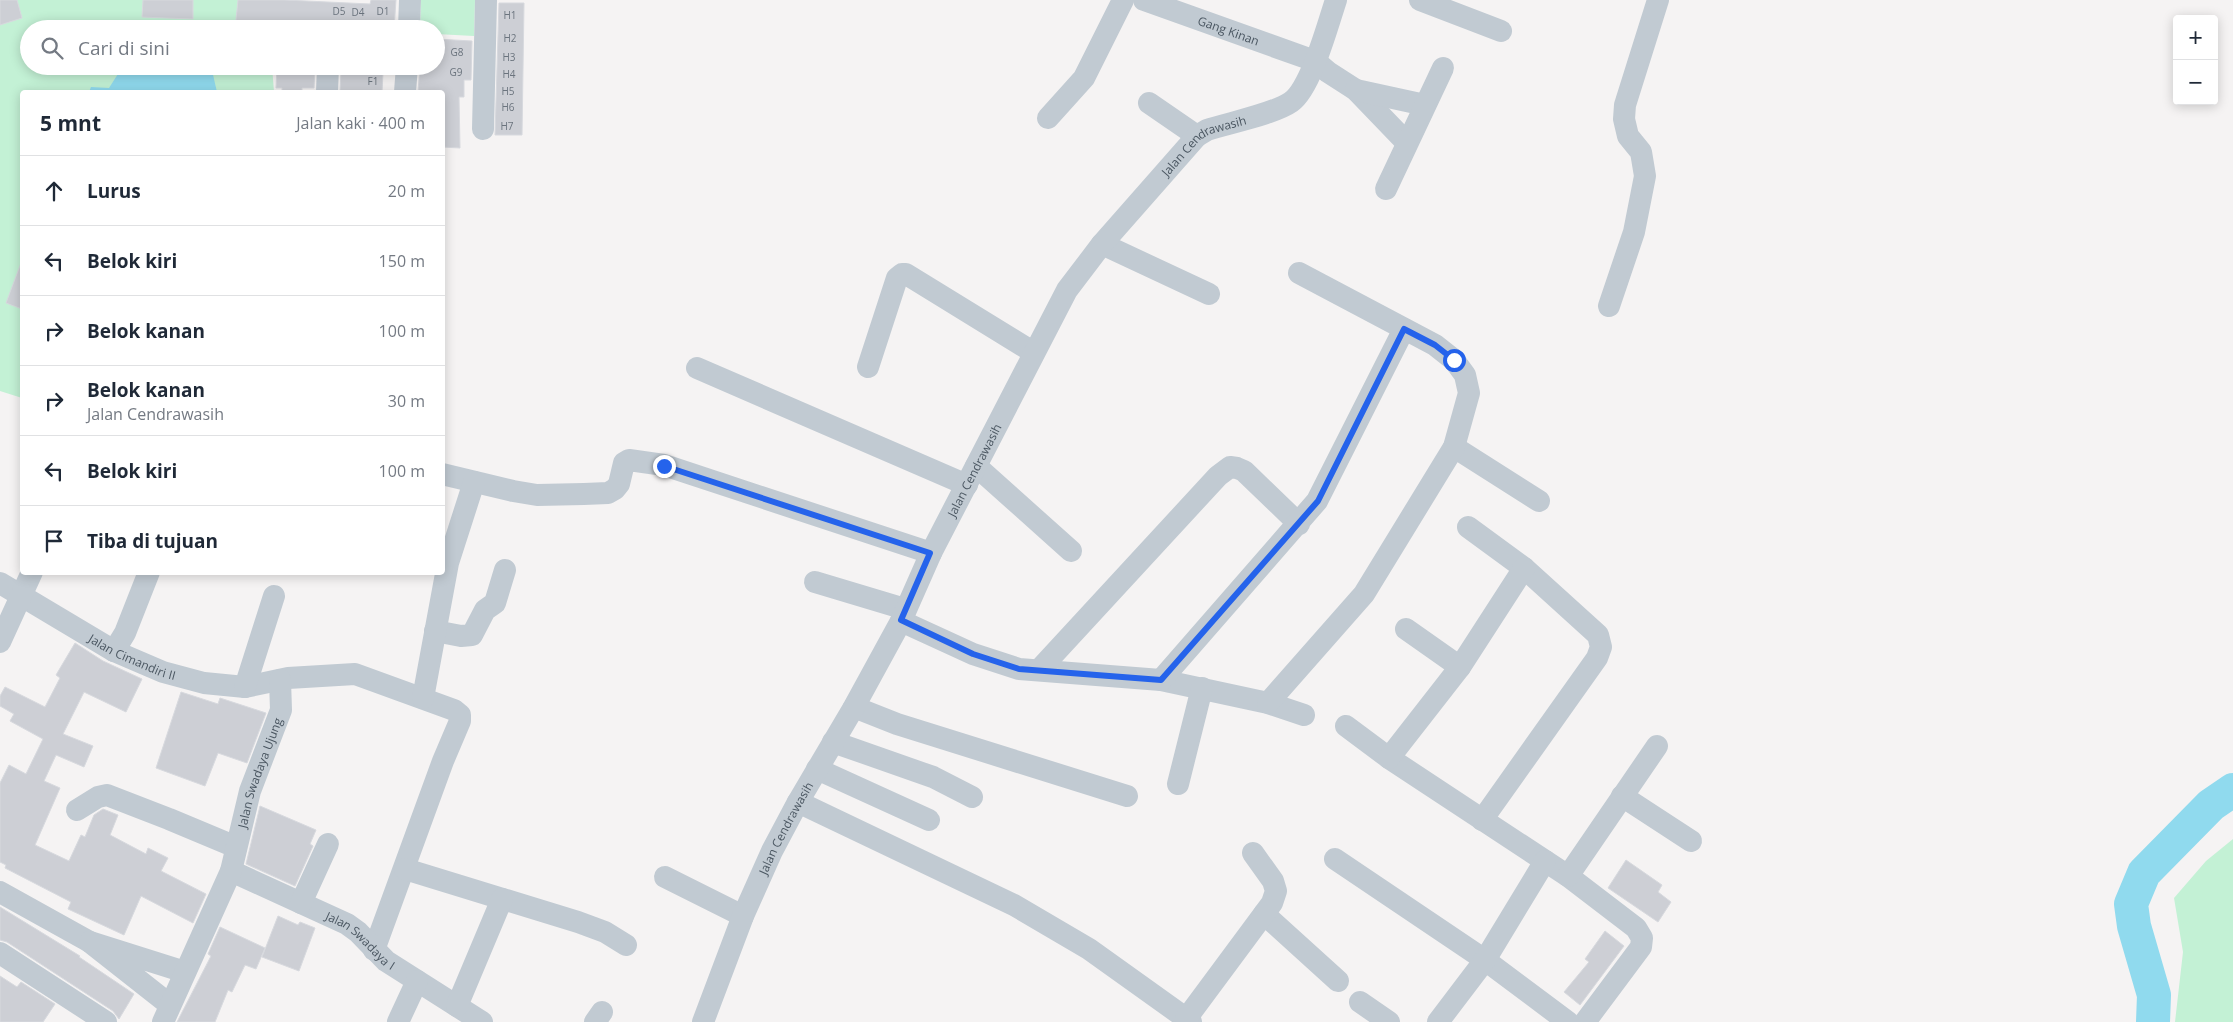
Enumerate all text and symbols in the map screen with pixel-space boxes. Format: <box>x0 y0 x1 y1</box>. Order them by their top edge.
house number: D5 <box>333 4 346 18</box>
house number: D1 <box>377 4 389 18</box>
house number: D4 <box>352 5 365 19</box>
house number: H1 <box>503 8 517 22</box>
street label: Gang Kinan <box>1196 11 1262 49</box>
map controls <box>2173 15 2218 105</box>
button: + <box>2173 15 2218 60</box>
search box <box>20 20 445 75</box>
house number: H2 <box>503 31 517 45</box>
icon: search <box>38 34 66 62</box>
text: Cari di sini <box>78 35 170 61</box>
house number: G8 <box>451 45 464 59</box>
house number: H3 <box>502 50 516 64</box>
button: − <box>2173 60 2218 105</box>
house number: G9 <box>450 65 463 79</box>
house number: H4 <box>502 67 516 81</box>
house number: F1 <box>368 74 378 88</box>
house number: H5 <box>501 84 515 98</box>
house number: H6 <box>501 100 515 114</box>
text: 5 mnt <box>40 109 101 137</box>
street label: Jalan Cendrawasih <box>1156 111 1248 180</box>
text: Jalan kaki · 400 m <box>296 112 425 134</box>
house number: H7 <box>500 119 514 133</box>
icon: ahead <box>40 177 68 205</box>
text: Lurus <box>87 178 141 204</box>
text: 20 m <box>388 180 425 202</box>
icon: left <box>40 247 68 275</box>
text: Belok kiri <box>87 248 177 274</box>
text: 150 m <box>379 250 425 272</box>
icon: right <box>40 317 68 345</box>
text: Belok kanan <box>87 318 205 344</box>
text: 100 m <box>379 320 425 342</box>
route start <box>1443 349 1466 372</box>
text: Belok kanan <box>87 377 205 403</box>
icon: right <box>40 387 68 415</box>
text: 30 m <box>388 390 425 412</box>
text: Jalan Cendrawasih <box>87 403 224 425</box>
street label: Jalan Cendrawasih <box>942 420 1005 520</box>
route end <box>653 455 676 478</box>
icon: left <box>40 457 68 485</box>
text: Belok kiri <box>87 458 177 484</box>
text: 100 m <box>379 460 425 482</box>
icon: arrive <box>40 527 68 555</box>
text: Tiba di tujuan <box>87 528 218 554</box>
street label: Jalan Cimandiri II <box>85 629 178 684</box>
street label: Jalan Swadaya Ujung <box>233 715 286 831</box>
street label: Jalan Cendrawasih <box>754 778 817 878</box>
street label: Jalan Swadaya I <box>322 907 399 973</box>

